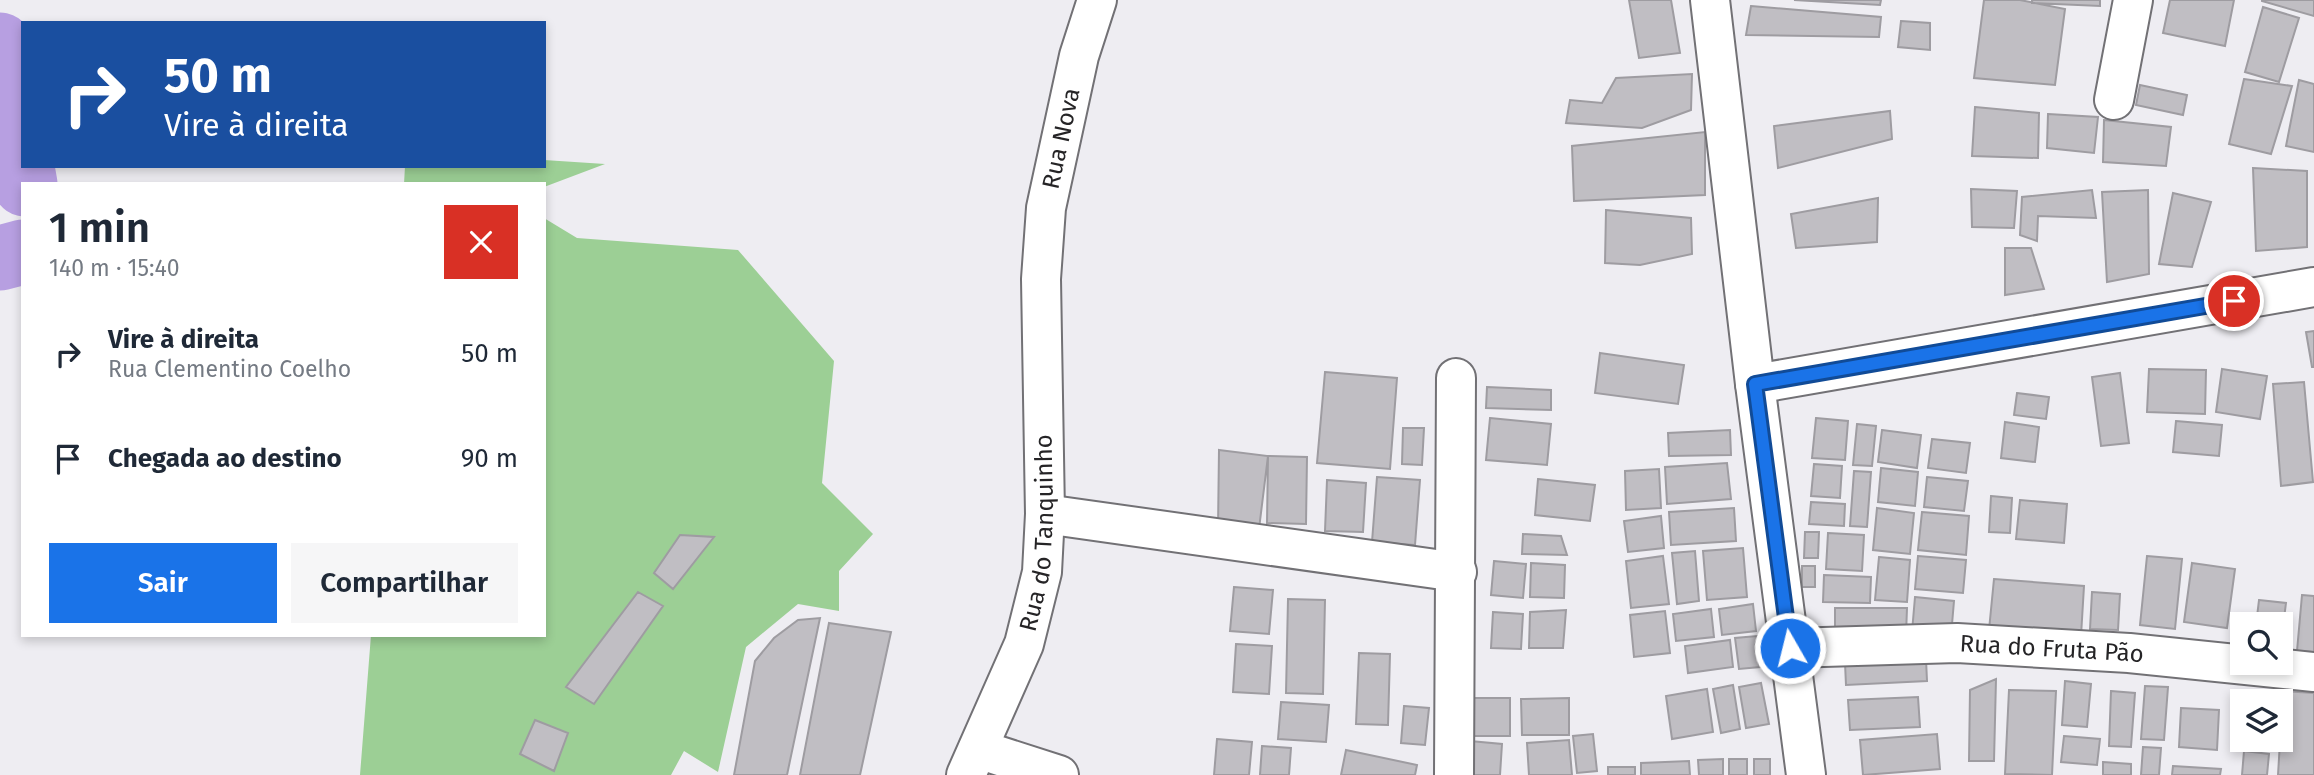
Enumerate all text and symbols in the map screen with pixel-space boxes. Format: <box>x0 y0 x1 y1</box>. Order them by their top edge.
text: 50 m <box>164 46 272 105</box>
icon: right <box>49 49 140 140</box>
street label: Rua Nova <box>1037 85 1086 192</box>
text: Vire à direita <box>164 106 349 144</box>
text: 1 min <box>49 203 150 253</box>
button: close <box>444 205 518 279</box>
text: 140 m · 15:40 <box>49 254 180 282</box>
pin <box>2204 271 2264 331</box>
icon: arrive <box>2215 282 2253 320</box>
text: Vire à direita <box>108 324 259 355</box>
icon: right <box>49 335 87 373</box>
text: 50 m <box>461 338 518 369</box>
text: Rua Clementino Coelho <box>108 355 351 383</box>
street label: Rua do Tanquinho <box>1014 434 1059 634</box>
icon: arrive <box>49 440 87 478</box>
text: Chegada ao destino <box>108 443 342 474</box>
text: 90 m <box>461 443 518 474</box>
button: Sair <box>49 543 277 623</box>
button: Compartilhar <box>291 543 518 623</box>
position arrow <box>1753 611 1827 685</box>
map controls <box>2230 612 2293 752</box>
button: search <box>2230 612 2293 675</box>
street label: Rua do Fruta Pão <box>1959 629 2145 668</box>
button: layers <box>2230 689 2293 752</box>

